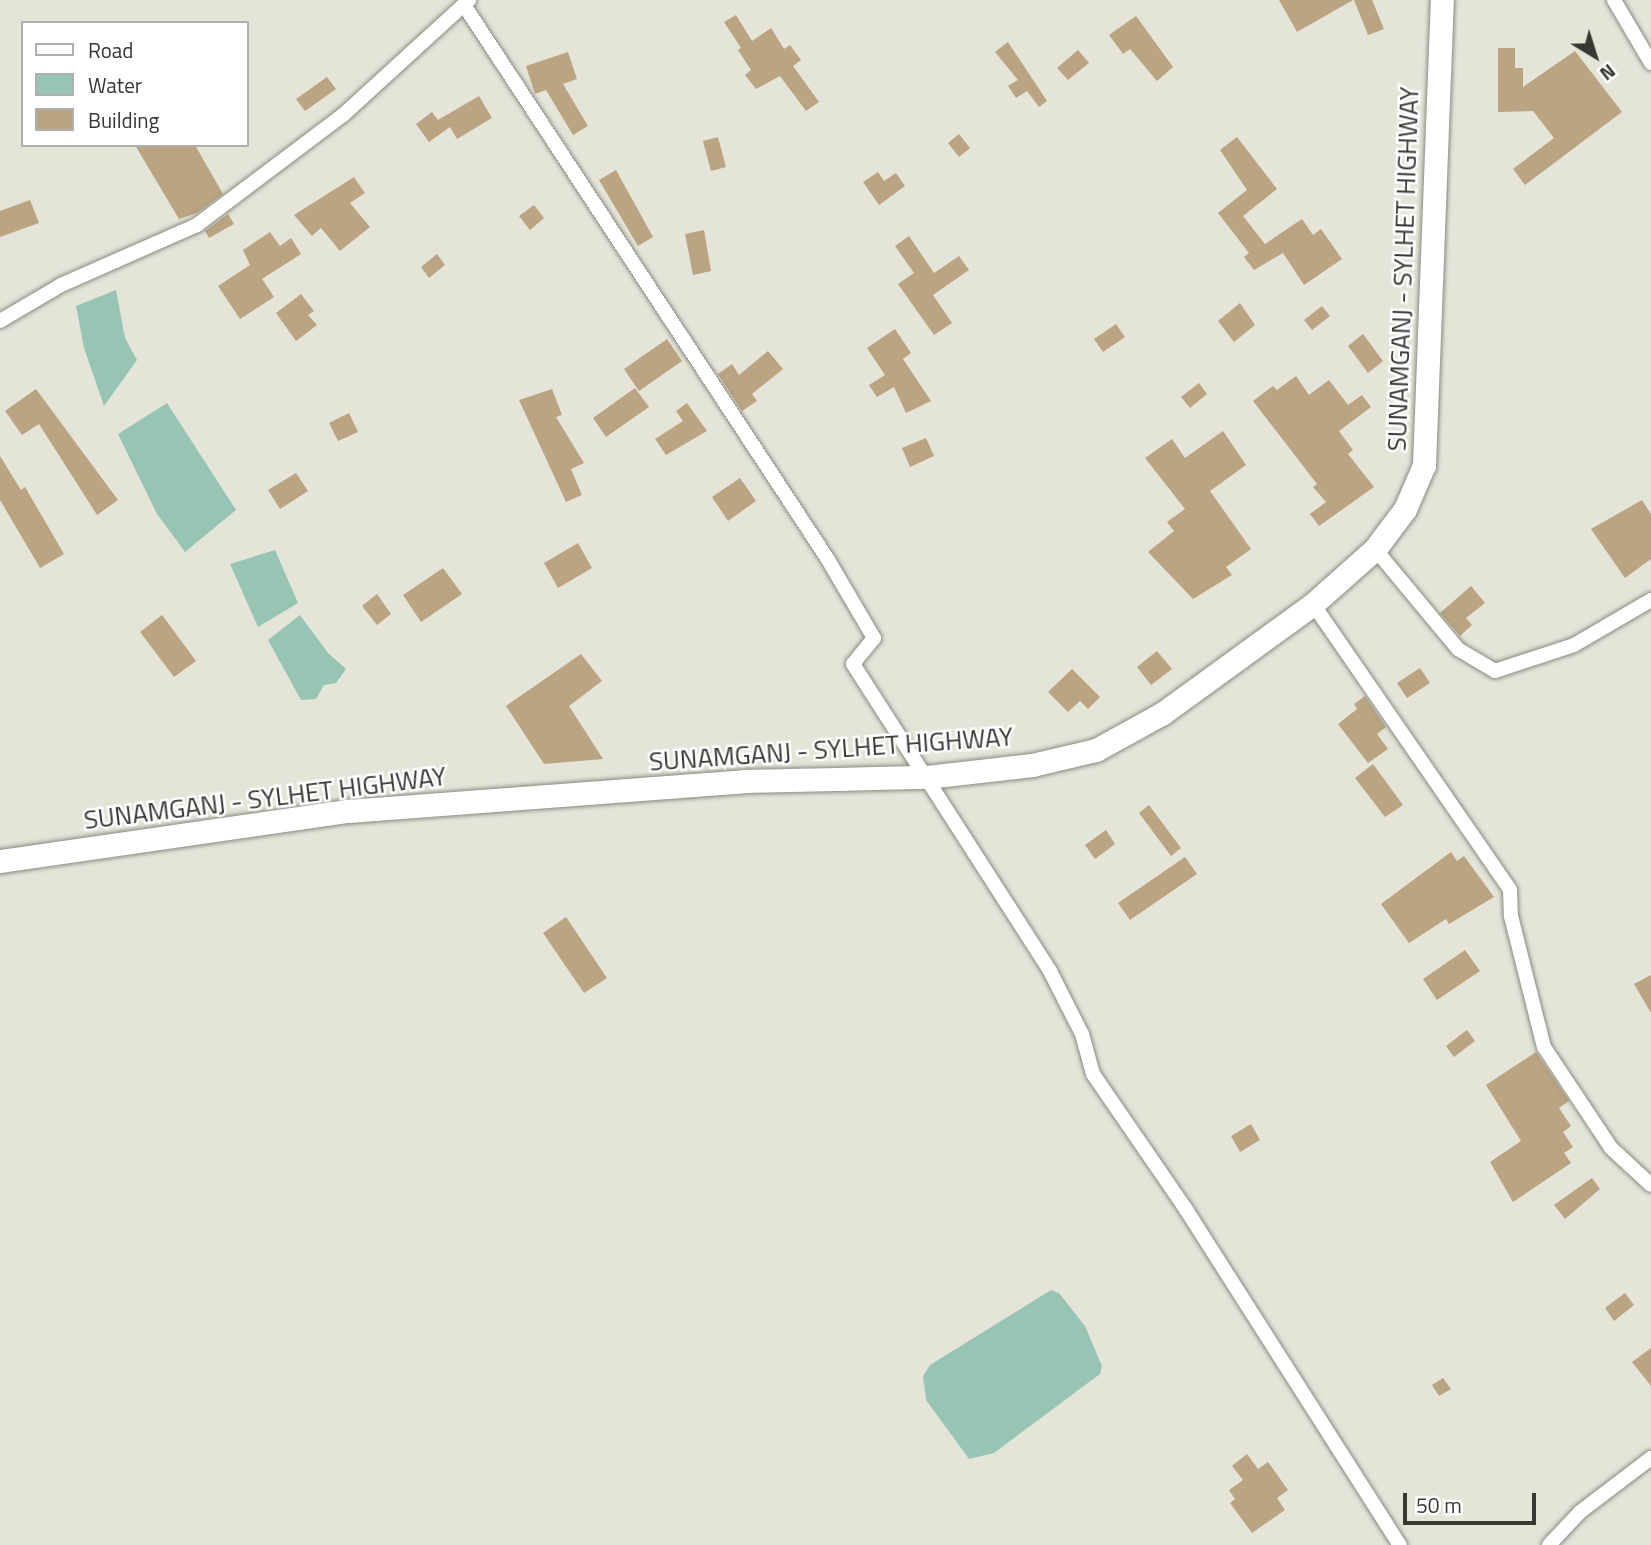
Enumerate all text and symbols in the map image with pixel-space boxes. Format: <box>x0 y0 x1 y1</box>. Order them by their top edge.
legend <box>21 21 248 147</box>
north arrow <box>1560 21 1630 91</box>
text: Road <box>88 34 133 66</box>
text: N <box>1594 57 1622 88</box>
text: Water <box>88 69 142 101</box>
street label: SUNAMGANJ - SYLHET HIGHWAY <box>1381 86 1425 452</box>
text: Building <box>88 104 159 136</box>
street label: SUNAMGANJ - SYLHET HIGHWAY <box>648 721 1014 777</box>
street label: SUNAMGANJ - SYLHET HIGHWAY <box>82 760 448 836</box>
scale bar <box>1406 1478 1539 1522</box>
text: 50 m <box>1416 1489 1462 1521</box>

